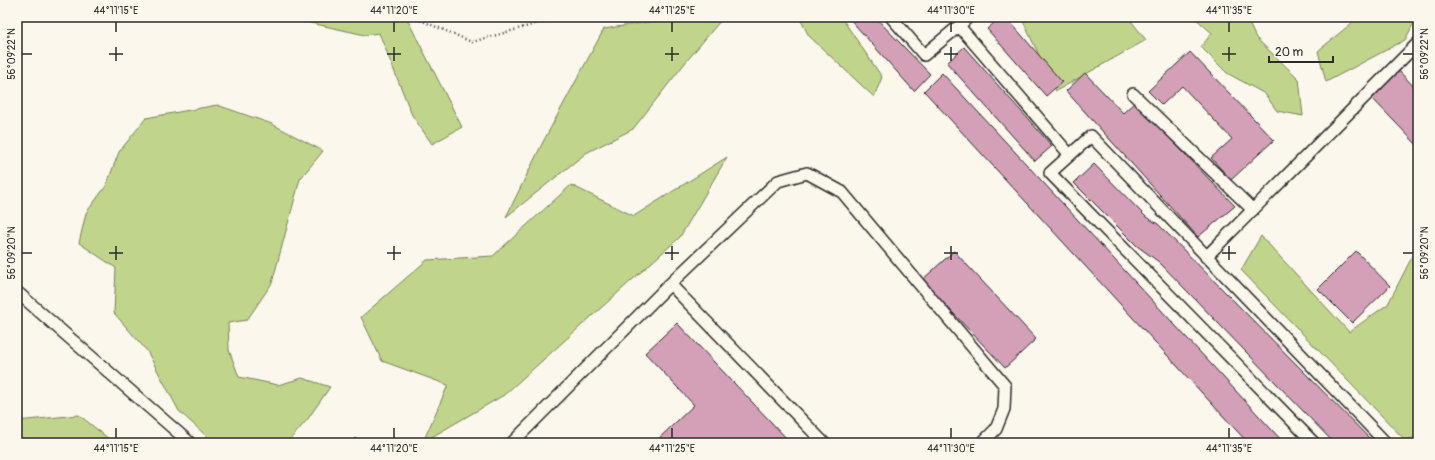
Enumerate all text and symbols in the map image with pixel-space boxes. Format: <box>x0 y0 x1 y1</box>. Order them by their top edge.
text: 44°11'15"E <box>94 5 138 17</box>
text: 44°11'20"E <box>370 5 418 17</box>
text: 44°11'25"E <box>649 5 695 17</box>
text: 44°11'30"E <box>927 5 975 17</box>
text: 44°11'35"E <box>1206 5 1252 17</box>
text: 56°09'22"N <box>6 28 18 80</box>
text: 56°09'22"N <box>1419 28 1431 80</box>
scale bar <box>1269 38 1333 64</box>
text: 20 m <box>1275 45 1304 60</box>
text: 56°09'20"N <box>6 226 18 279</box>
text: 56°09'20"N <box>1419 226 1431 279</box>
text: 44°11'15"E <box>94 443 138 455</box>
text: 44°11'20"E <box>370 443 418 455</box>
text: 44°11'25"E <box>649 443 695 455</box>
text: 44°11'30"E <box>927 443 975 455</box>
text: 44°11'35"E <box>1206 443 1252 455</box>

